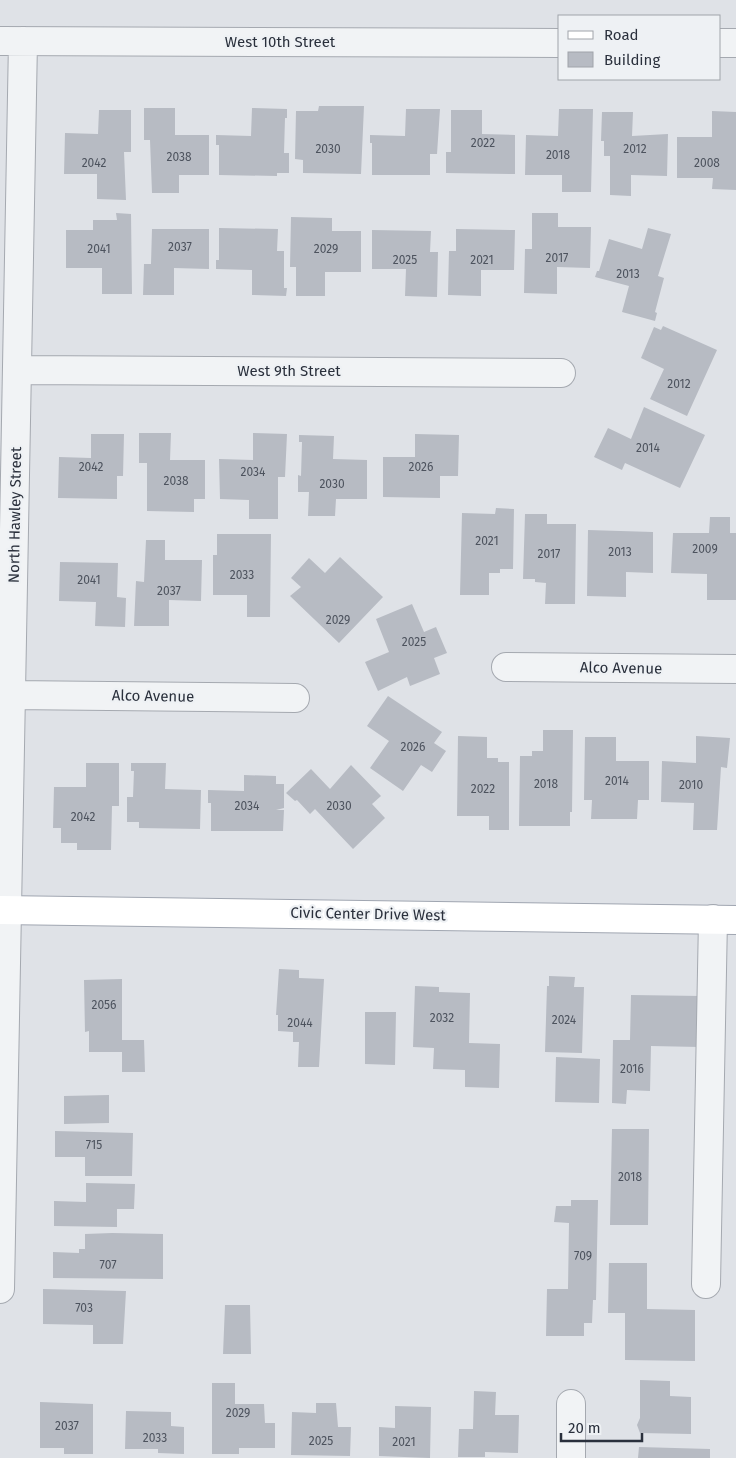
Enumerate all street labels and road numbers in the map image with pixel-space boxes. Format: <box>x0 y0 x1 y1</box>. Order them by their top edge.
street label: West 10th Street <box>225 33 336 51</box>
street label: West 9th Street <box>237 362 341 380</box>
street label: North Hawley Street <box>5 446 25 583</box>
street label: Alco Avenue <box>580 658 662 678</box>
street label: Alco Avenue <box>112 686 194 706</box>
street label: Civic Center Drive West <box>290 904 447 924</box>

